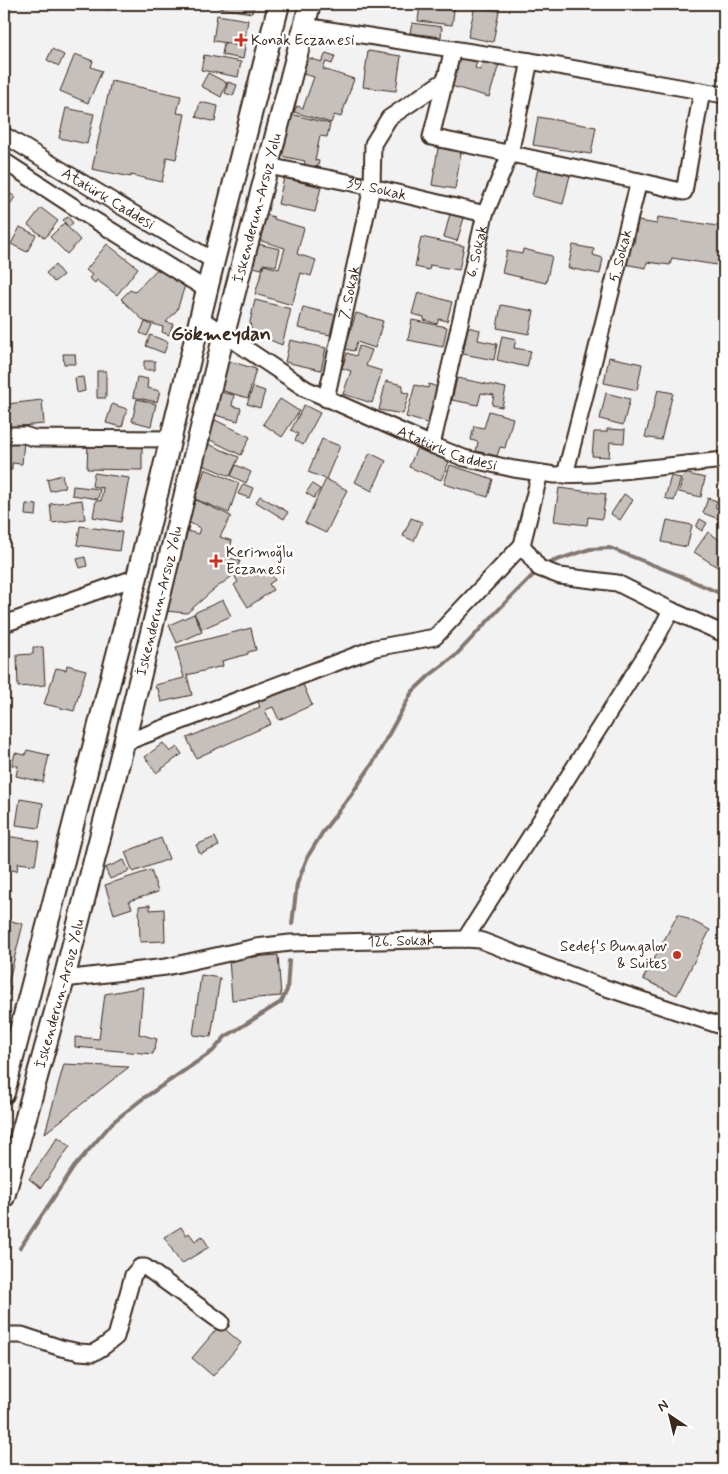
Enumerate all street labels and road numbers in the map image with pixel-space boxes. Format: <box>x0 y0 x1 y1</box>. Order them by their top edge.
street label: İskenderun-Arsuz Yolu <box>229 131 287 285</box>
street label: Atatürk Caddesi <box>58 164 158 235</box>
street label: 39. Sokak <box>345 173 408 206</box>
street label: 6. Sokak <box>462 223 493 279</box>
street label: 5. Sokak <box>605 227 637 285</box>
street label: 7. Sokak <box>335 264 366 321</box>
street label: Atatürk Caddesi <box>394 422 499 476</box>
street label: İskenderun-Arsuz Yolu <box>132 524 188 678</box>
street label: İskenderun-Arsuz Yolu <box>31 917 90 1071</box>
street label: 126. Sokak <box>367 931 435 952</box>

